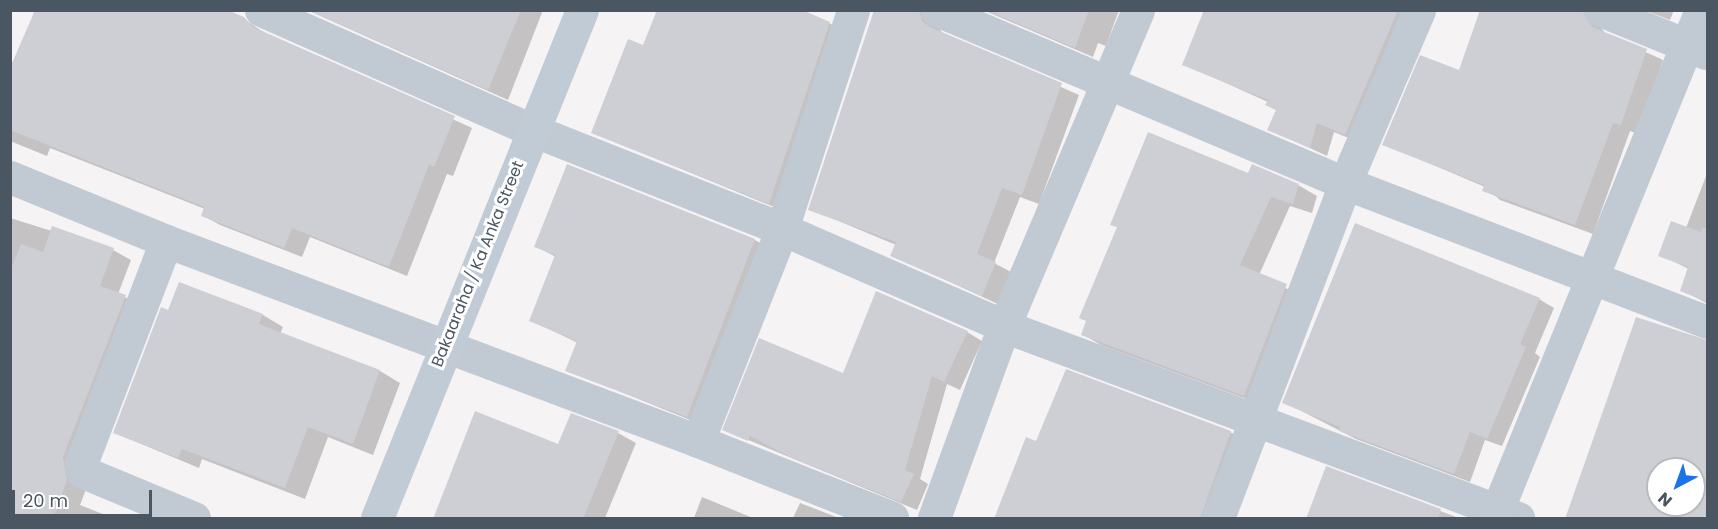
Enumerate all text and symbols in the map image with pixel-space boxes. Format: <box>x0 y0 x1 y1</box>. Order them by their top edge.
street label: Bakaaraha / Ka Anka Street <box>428 158 528 370</box>
north arrow <box>1646 457 1706 517</box>
scale bar <box>15 478 154 516</box>
text: N <box>1653 487 1677 512</box>
text: 20 m <box>23 488 68 513</box>

